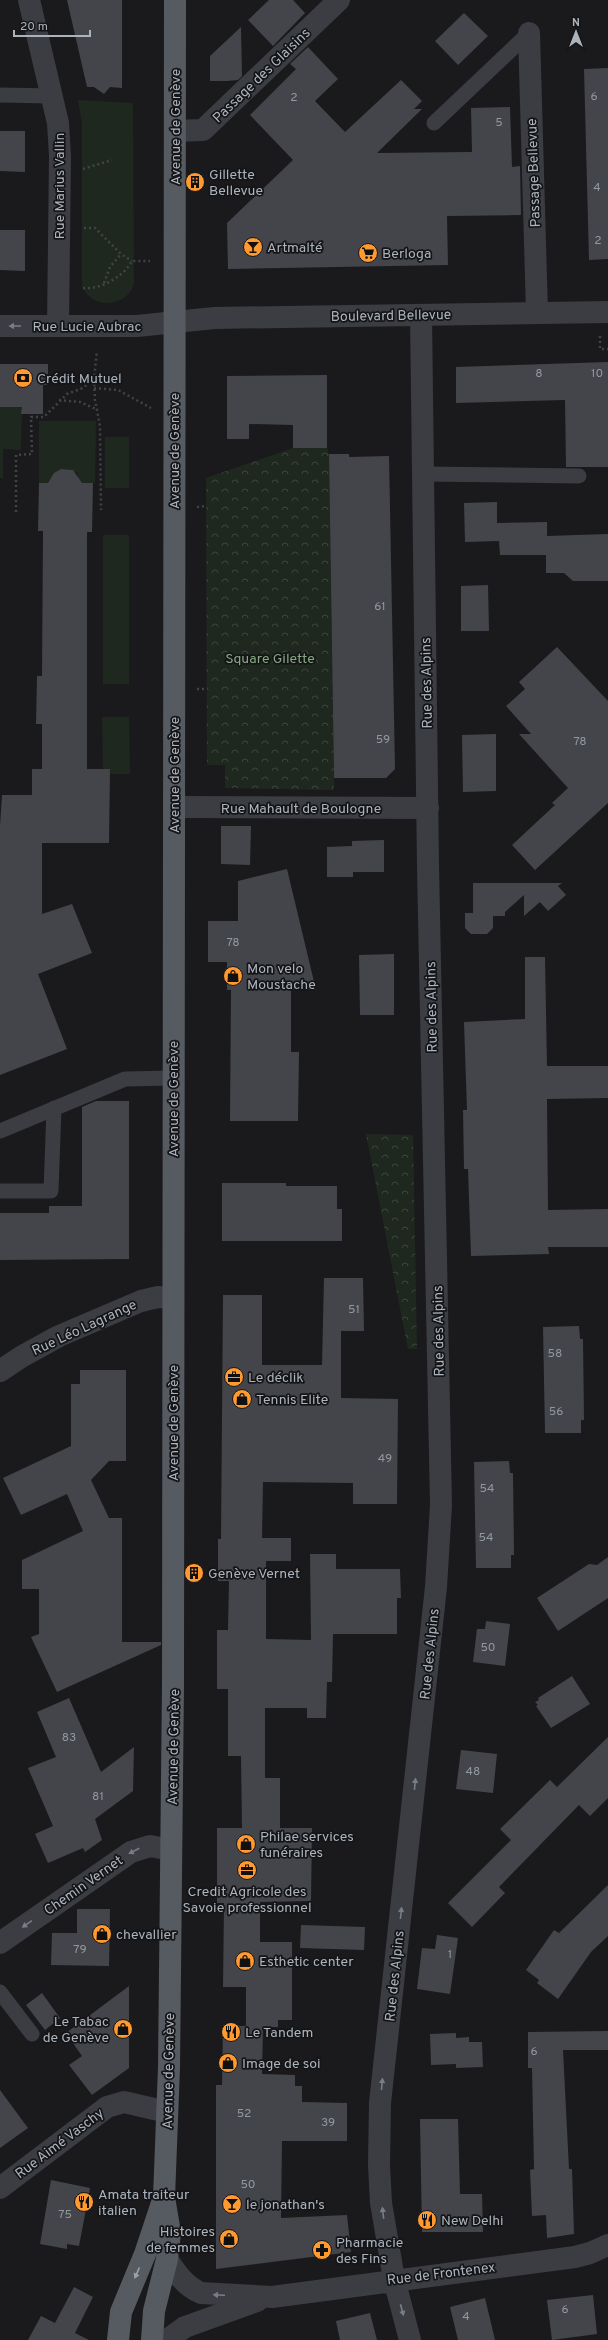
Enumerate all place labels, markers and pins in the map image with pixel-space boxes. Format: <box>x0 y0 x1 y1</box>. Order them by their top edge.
place label: Gillette Bellevue <box>209 167 263 200</box>
building icon: Gillette Bellevue <box>184 171 206 193</box>
bar icon: Artmalté <box>242 236 264 258</box>
place label: Artmalté <box>267 240 323 257</box>
supermarket icon: Berloga <box>357 242 379 264</box>
place label: Berloga <box>382 246 431 263</box>
bank icon: Crédit Mutuel <box>12 367 34 389</box>
place label: Crédit Mutuel <box>37 371 122 388</box>
place label: Mon velo Moustache <box>247 961 316 994</box>
shop icon: Mon velo Moustache <box>222 965 244 987</box>
office icon: Le déclik <box>223 1366 245 1388</box>
place label: Le déclik <box>248 1370 304 1387</box>
shop icon: Tennis Elite <box>231 1388 253 1410</box>
place label: Tennis Elite <box>256 1392 328 1409</box>
building icon: Genève Vernet <box>183 1562 205 1584</box>
place label: Genève Vernet <box>208 1566 300 1583</box>
place label: Philae services funéraires <box>260 1829 354 1862</box>
shop icon: Philae services funéraires <box>235 1833 257 1855</box>
office icon: Credit Agricole des Savoie professionnel <box>236 1859 258 1881</box>
place label: Credit Agricole des Savoie professionnel <box>182 1884 312 1917</box>
shop icon: chevallier <box>91 1923 113 1945</box>
place label: chevallier <box>116 1927 177 1944</box>
shop icon: Esthetic center <box>234 1950 256 1972</box>
place label: Esthetic center <box>259 1954 354 1971</box>
place label: Le Tabac de Genève <box>43 2014 109 2047</box>
shop icon: Le Tabac de Genève <box>112 2018 134 2040</box>
restaurant icon: Le Tandem <box>220 2021 242 2043</box>
place label: Le Tandem <box>245 2025 313 2042</box>
shop icon: Image de soi <box>217 2052 239 2074</box>
place label: Image de soi <box>242 2056 321 2073</box>
place label: Amata traiteur italien <box>98 2187 190 2220</box>
restaurant icon: Amata traiteur italien <box>73 2191 95 2213</box>
bar icon: le jonathan's <box>221 2193 243 2215</box>
place label: le jonathan's <box>246 2197 325 2214</box>
restaurant icon: New Delhi <box>416 2209 438 2231</box>
place label: New Delhi <box>441 2213 504 2230</box>
place label: Histoires de femmes <box>146 2224 215 2257</box>
shop icon: Histoires de femmes <box>218 2228 240 2250</box>
place label: Pharmacie des Fins <box>336 2235 403 2268</box>
pharmacy icon: Pharmacie des Fins <box>311 2239 333 2261</box>

